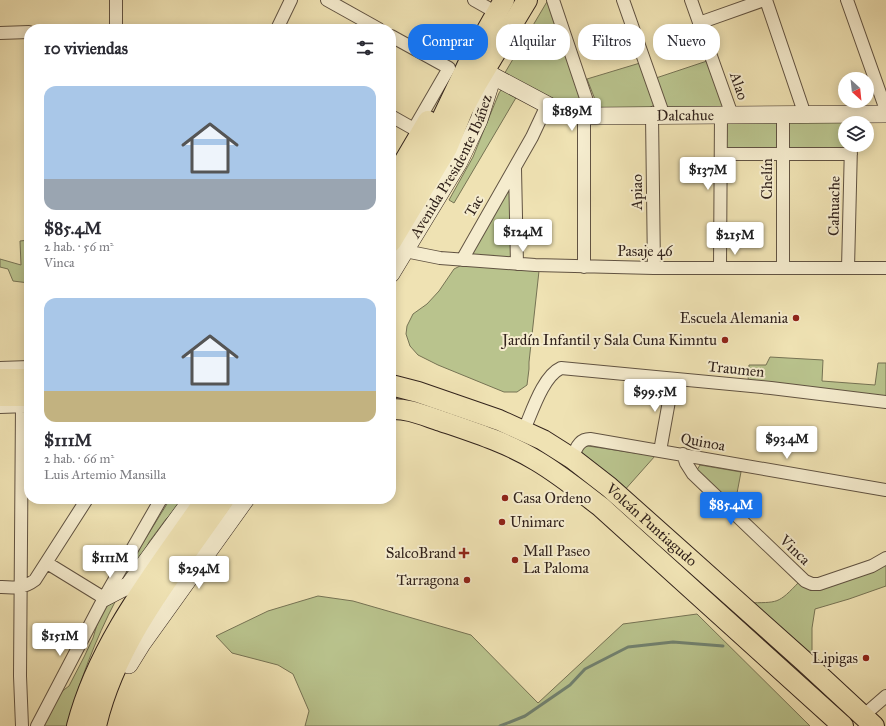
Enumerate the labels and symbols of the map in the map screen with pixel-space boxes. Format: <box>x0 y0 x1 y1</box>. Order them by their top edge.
street label: Alao <box>726 69 752 103</box>
north arrow <box>838 72 874 108</box>
street label: Avenida Presidente Ibáñez <box>406 92 496 242</box>
pin: $189M <box>544 98 600 132</box>
street label: Dalcahue <box>656 106 714 125</box>
pin: $137M <box>680 157 736 191</box>
street label: Chelín <box>758 158 776 200</box>
street label: Apiao <box>628 174 646 211</box>
street label: Cahuache <box>824 176 844 236</box>
street label: Tac <box>461 192 487 220</box>
pin: $124M <box>495 219 551 253</box>
pin: $215M <box>707 222 763 256</box>
street label: Pasaje 46 <box>617 242 674 260</box>
place label: Escuela Alemania <box>680 309 789 327</box>
marker: Escuela Alemania <box>791 313 801 323</box>
place label: Jardín Infantil y Sala Cuna Kimntu <box>500 331 717 350</box>
marker: Jardín Infantil y Sala Cuna Kimntu <box>720 335 730 345</box>
street label: Traumen <box>707 357 765 381</box>
pin: $99.5M <box>622 379 688 413</box>
pin: $93.4M <box>754 426 820 460</box>
street label: Quinoa <box>679 429 727 455</box>
street label: Volcán Puntiagudo <box>602 479 701 570</box>
place label: Casa Ordeno <box>513 489 591 507</box>
pin: $85.4M <box>698 492 764 526</box>
marker: Casa Ordeno <box>500 493 510 503</box>
place label: Unimarc <box>510 513 565 531</box>
marker: Unimarc <box>497 517 507 527</box>
street label: Vinca <box>775 531 814 569</box>
place label: Mall Paseo La Paloma <box>523 542 591 577</box>
place label: SalcoBrand <box>386 544 456 562</box>
pin: $111M <box>82 545 138 579</box>
marker: SalcoBrand <box>459 548 469 558</box>
marker: Mall Paseo La Paloma <box>510 555 520 565</box>
pin: $294M <box>171 556 227 590</box>
place label: Tarragona <box>397 571 460 589</box>
marker: Tarragona <box>462 575 472 585</box>
pin: $151M <box>32 623 88 657</box>
place label: Lipigas <box>812 649 858 667</box>
marker: Lipigas <box>861 653 871 663</box>

